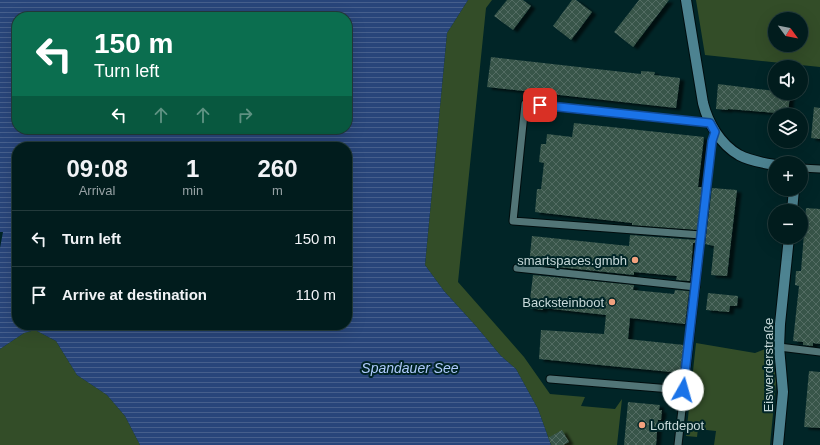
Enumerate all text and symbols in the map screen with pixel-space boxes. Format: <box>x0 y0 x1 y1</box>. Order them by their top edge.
north arrow <box>768 12 808 52</box>
map controls <box>768 12 808 244</box>
icon: left <box>28 28 80 80</box>
text: 150 m <box>94 28 173 59</box>
button: sound <box>768 60 808 100</box>
text: Turn left <box>94 61 159 81</box>
pin <box>523 88 557 122</box>
icon: arrive <box>529 94 551 116</box>
icon: left <box>108 104 130 126</box>
icon: ahead <box>150 104 172 126</box>
icon: ahead <box>192 104 214 126</box>
icon: right <box>234 104 256 126</box>
button: layers <box>768 108 808 148</box>
text: 09:08 <box>66 155 128 182</box>
text: 1 <box>186 155 199 182</box>
text: 260 <box>258 155 298 182</box>
button: + <box>768 156 808 196</box>
text: Arrival <box>79 183 116 198</box>
text: min <box>182 183 203 198</box>
text: m <box>272 183 283 198</box>
button: − <box>768 204 808 244</box>
icon: left <box>28 228 50 250</box>
text: Turn left <box>62 230 121 247</box>
text: 150 m <box>294 230 336 247</box>
place label: smartspaces.gmbh <box>517 253 627 268</box>
marker: smartspaces.gmbh <box>630 255 640 265</box>
icon: arrive <box>28 284 50 306</box>
text: Arrive at destination <box>62 286 207 303</box>
text: 110 m <box>295 286 336 303</box>
place label: Backsteinboot <box>522 295 604 310</box>
marker: Backsteinboot <box>607 297 617 307</box>
street label: Eiswerderstraße <box>761 318 776 412</box>
water label: Spandauer See <box>361 360 459 376</box>
position arrow <box>662 369 704 411</box>
place label: Loftdepot <box>650 418 705 433</box>
marker: Loftdepot <box>637 420 647 430</box>

